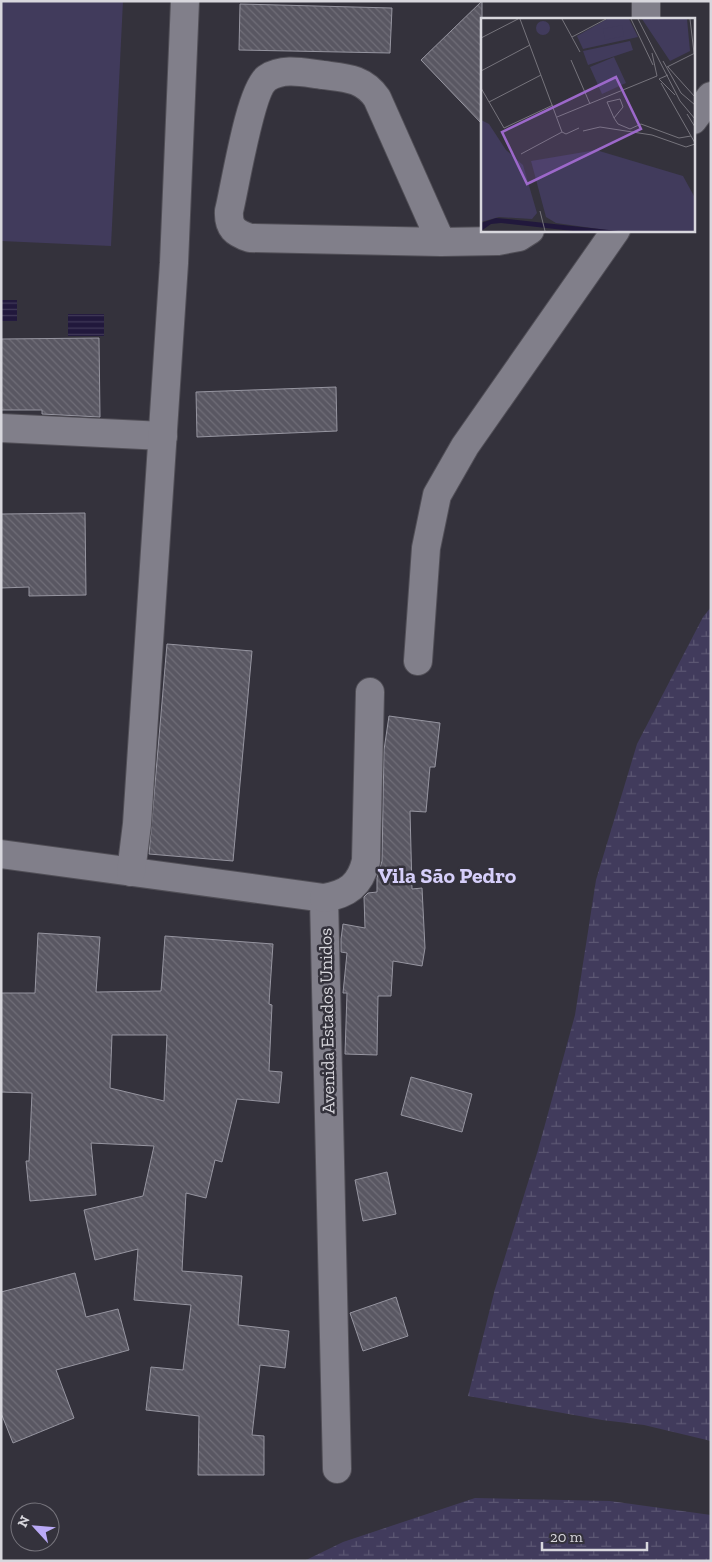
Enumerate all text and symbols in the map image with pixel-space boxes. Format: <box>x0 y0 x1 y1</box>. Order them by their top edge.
inset map <box>481 18 694 231</box>
district label: Vila São Pedro <box>378 862 517 889</box>
street label: Avenida Estados Unidos <box>314 928 340 1114</box>
north arrow <box>10 1502 60 1552</box>
text: N <box>14 1513 34 1530</box>
scale bar <box>542 1520 647 1552</box>
text: 20 m <box>550 1528 583 1546</box>

